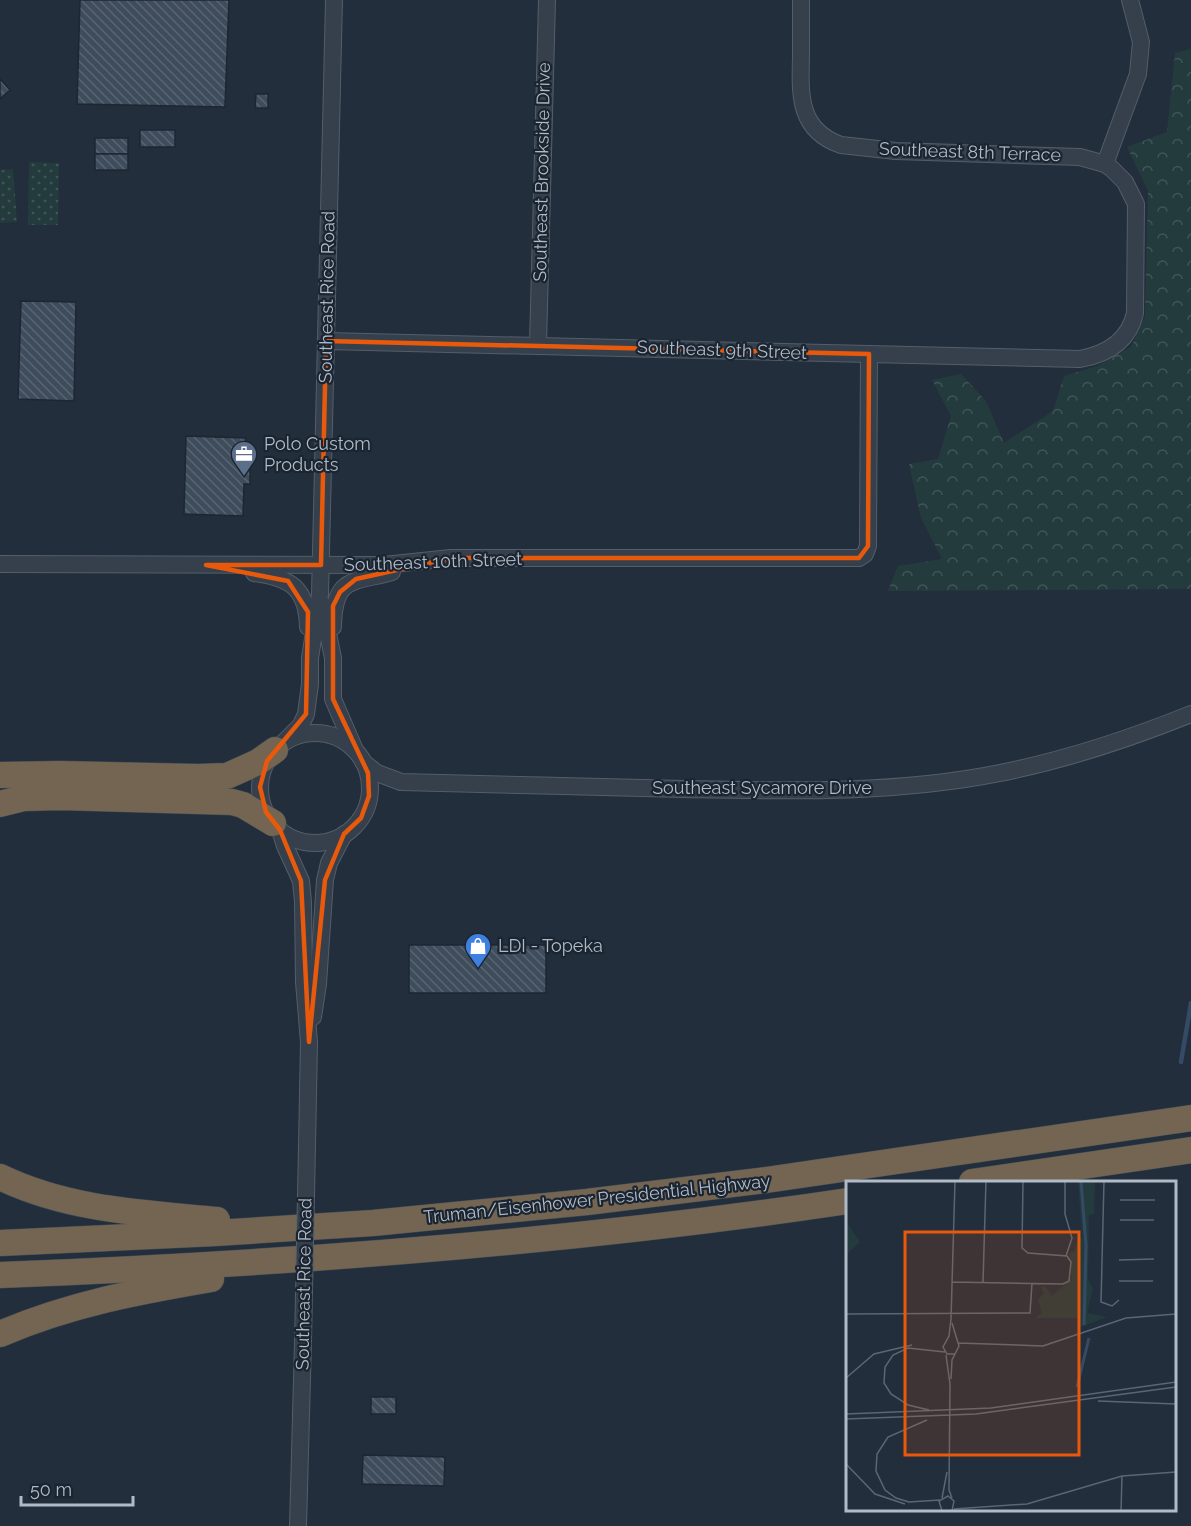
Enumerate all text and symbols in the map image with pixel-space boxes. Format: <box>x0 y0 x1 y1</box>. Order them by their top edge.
street label: Southeast Brookside Drive <box>529 62 554 282</box>
street label: Southeast 8th Terrace <box>879 138 1062 165</box>
street label: Southeast Rice Road <box>314 211 339 383</box>
street label: Southeast 9th Street <box>637 336 807 363</box>
place label: Polo Custom Products <box>264 433 371 475</box>
office icon: Polo Custom Products <box>229 439 259 477</box>
street label: Southeast 10th Street <box>344 548 522 575</box>
street label: Southeast Sycamore Drive <box>652 777 872 798</box>
shop icon: LDI - Topeka <box>463 931 493 969</box>
place label: LDI - Topeka <box>498 935 603 956</box>
street label: Truman/Eisenhower Presidential Highway <box>423 1170 772 1227</box>
inset map <box>846 1181 1176 1511</box>
street label: Southeast Rice Road <box>291 1198 316 1370</box>
scale bar <box>21 1469 134 1507</box>
text: 50 m <box>30 1479 72 1500</box>

